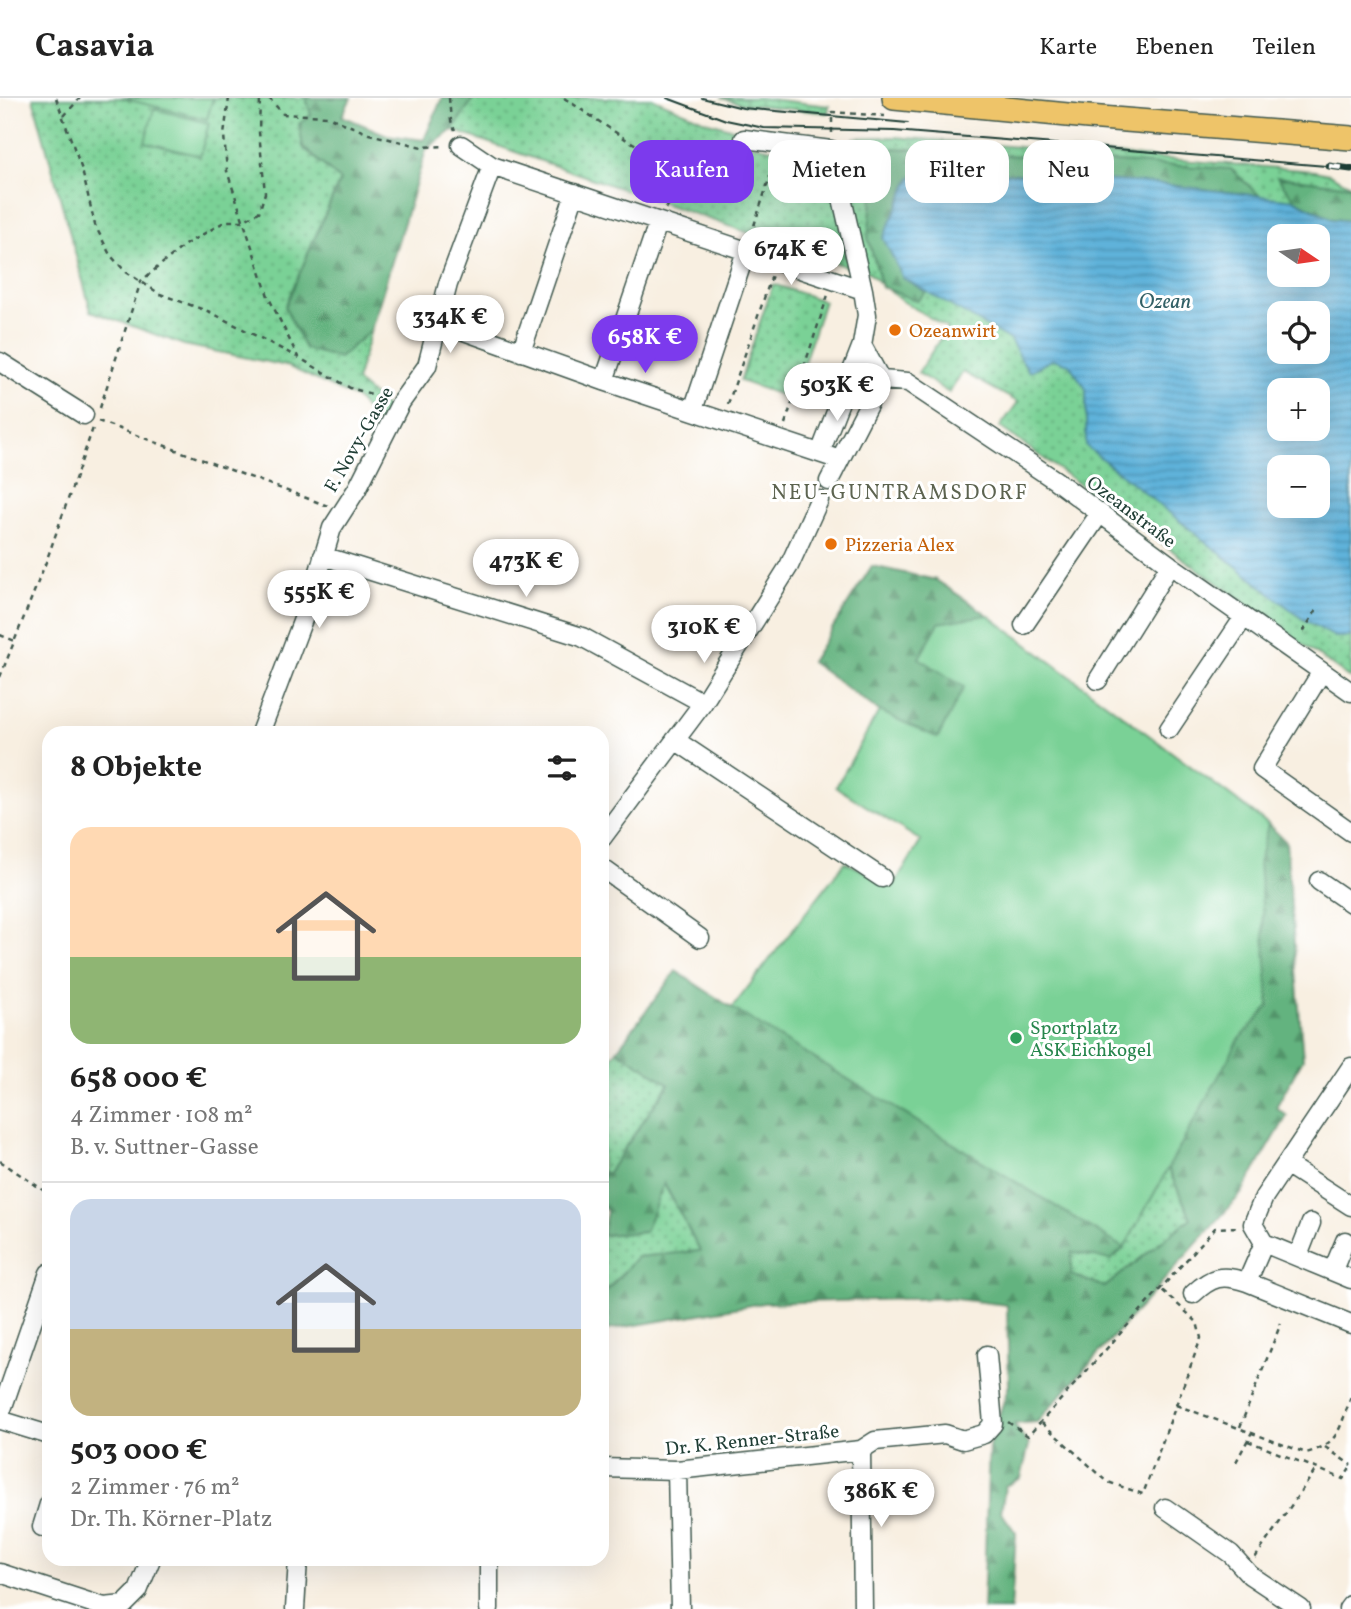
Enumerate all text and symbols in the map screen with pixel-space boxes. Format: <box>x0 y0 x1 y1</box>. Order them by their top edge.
text: Casavia <box>35 25 155 71</box>
text: Karte <box>1039 31 1097 65</box>
text: Ebenen <box>1135 31 1214 65</box>
text: Teilen <box>1252 31 1316 65</box>
chip: Kaufen <box>630 140 754 203</box>
chip: Mieten <box>768 140 891 203</box>
chip: Filter <box>905 140 1009 203</box>
chip: Neu <box>1023 140 1114 203</box>
north arrow <box>1267 224 1330 287</box>
map controls <box>1267 224 1330 518</box>
pin: 674K € <box>734 228 848 287</box>
text: 674K € <box>754 234 828 266</box>
water label: Ozean <box>1139 288 1191 317</box>
pin: 334K € <box>393 296 507 355</box>
button: locate <box>1267 301 1330 364</box>
text: 334K € <box>412 302 488 334</box>
pin: 658K € <box>588 316 702 375</box>
place label: Ozeanwirt <box>909 319 997 345</box>
text: 658K € <box>608 322 682 354</box>
marker: Ozeanwirt <box>887 322 903 338</box>
pin: 503K € <box>780 364 894 423</box>
text: 503K € <box>800 370 874 402</box>
button: + <box>1267 378 1330 441</box>
street label: F. Novy-Gasse <box>319 382 401 498</box>
button: − <box>1267 455 1330 518</box>
street label: Ozeanstraße <box>1081 470 1181 555</box>
district label: NEU-GUNTRAMSDORF <box>771 479 1029 508</box>
place label: Pizzeria Alex <box>845 533 955 559</box>
marker: Pizzeria Alex <box>823 536 839 552</box>
pin: 473K € <box>469 540 583 599</box>
text: 473K € <box>489 546 563 578</box>
pin: 555K € <box>262 570 376 630</box>
text: 555K € <box>283 577 355 609</box>
pin: 310K € <box>647 606 761 665</box>
text: 310K € <box>667 612 741 644</box>
text: 8 Objekte <box>70 747 202 789</box>
icon: filters <box>543 749 581 787</box>
icon: home <box>263 873 389 999</box>
place label: Sportplatz ASK Eichkogel <box>1030 1016 1152 1064</box>
marker: Sportplatz ASK Eichkogel <box>1008 1030 1024 1046</box>
text: 658 000 € <box>70 1058 207 1100</box>
text: 4 Zimmer · 108 m² <box>70 1100 253 1132</box>
text: B. v. Suttner-Gasse <box>70 1132 259 1164</box>
icon: home <box>263 1245 389 1371</box>
street label: Dr. K. Renner-Straße <box>664 1419 840 1463</box>
text: 503 000 € <box>70 1430 208 1472</box>
pin: 386K € <box>824 1470 938 1529</box>
text: 2 Zimmer · 76 m² <box>70 1472 240 1504</box>
text: 386K € <box>843 1476 919 1508</box>
text: Dr. Th. Körner-Platz <box>70 1504 272 1536</box>

